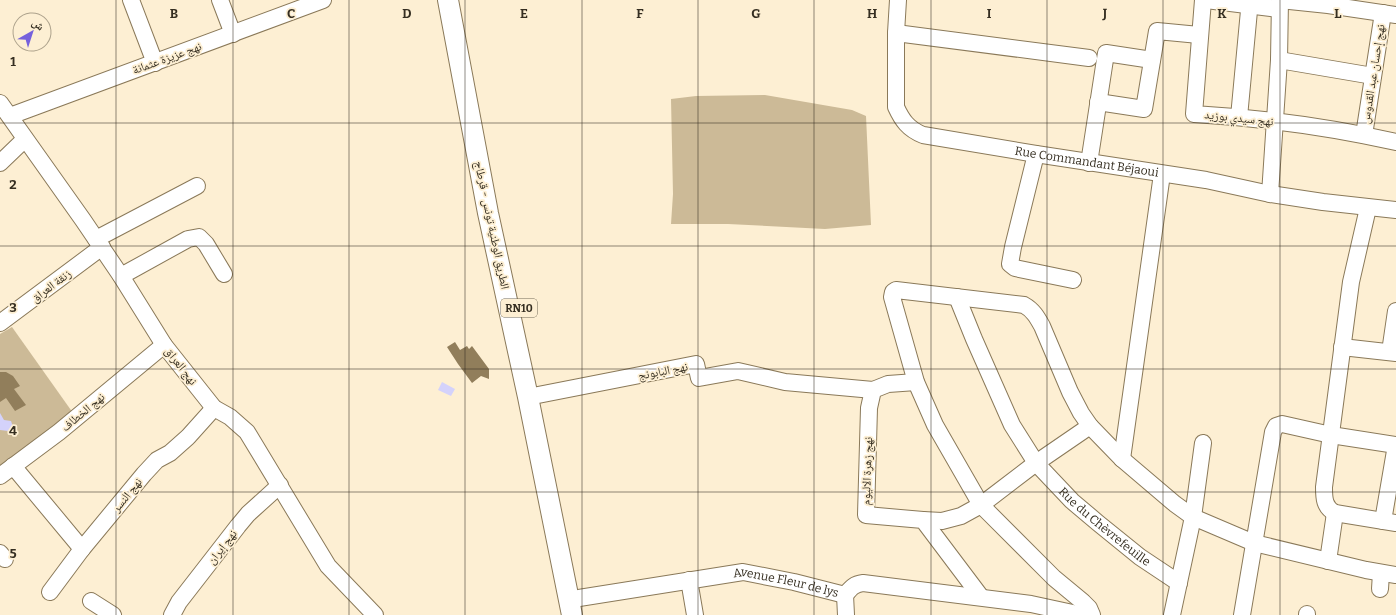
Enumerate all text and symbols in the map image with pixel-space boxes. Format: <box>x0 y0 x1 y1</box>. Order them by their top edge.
text: B <box>170 6 178 21</box>
text: C <box>287 6 295 21</box>
text: D <box>402 6 412 21</box>
text: E <box>520 6 528 21</box>
text: F <box>636 6 644 21</box>
text: G <box>751 6 761 21</box>
text: H <box>867 6 877 21</box>
text: I <box>987 6 992 21</box>
text: J <box>1102 6 1108 21</box>
text: K <box>1217 6 1227 21</box>
text: L <box>1334 6 1342 21</box>
north arrow <box>12 12 52 52</box>
text: ش <box>29 16 47 34</box>
street label: نهج إحسان عبد القدوس <box>1358 23 1388 125</box>
street label: نهج عزيزة عثمانة <box>131 39 204 77</box>
text: 1 <box>10 54 16 69</box>
street label: نهج سيدي بوزيد <box>1203 107 1274 132</box>
street label: Rue Commandant Béjaoui <box>1014 144 1160 180</box>
street label: الطريق الوطنية تونس - قرطاج <box>471 160 512 291</box>
text: 2 <box>9 177 17 192</box>
street label: زنقة العراق <box>28 266 74 306</box>
road number: RN10 <box>501 299 537 317</box>
text: 3 <box>9 300 17 315</box>
street label: نهج العراق <box>162 344 200 388</box>
street label: نهج البابونج <box>637 359 689 383</box>
street label: نهج الخطاف <box>58 390 108 434</box>
text: 4 <box>9 423 17 438</box>
street label: نهج زهرة الاليوم <box>859 436 876 506</box>
street label: نهج النسر <box>108 475 145 516</box>
street label: Rue du Chèvrefeuille <box>1056 484 1153 569</box>
street label: نهج إيران <box>204 527 240 567</box>
text: 5 <box>9 546 17 561</box>
street label: Avenue Fleur de lys <box>732 565 840 600</box>

